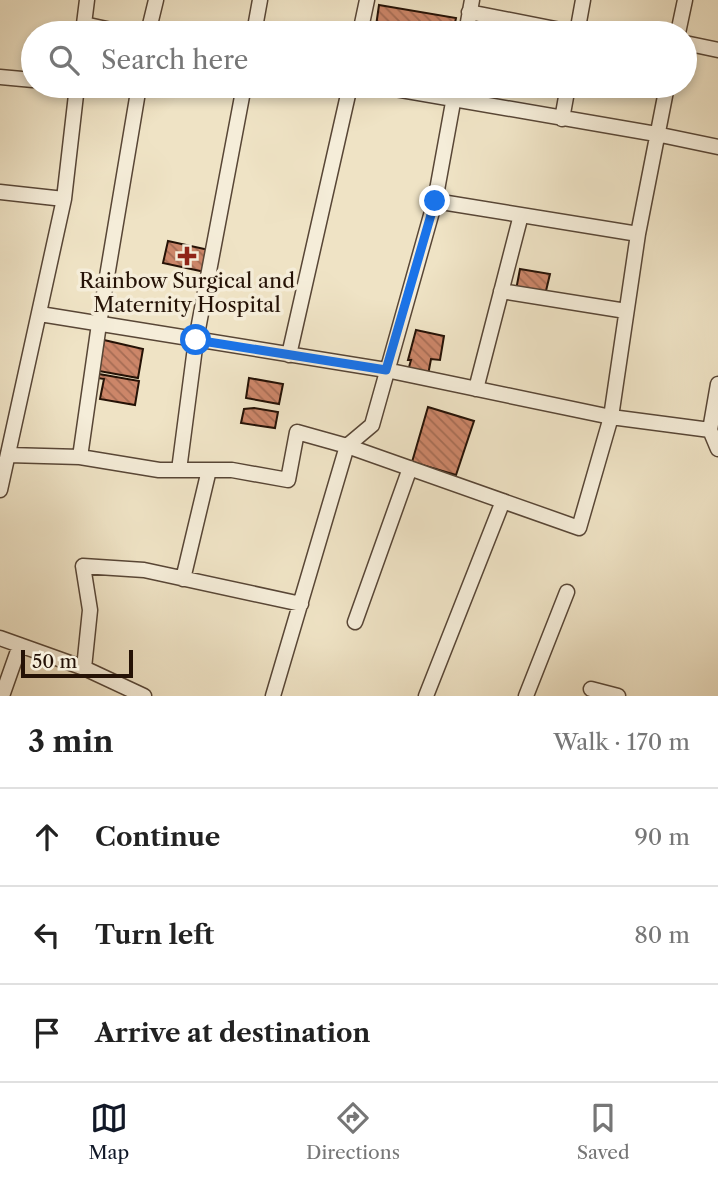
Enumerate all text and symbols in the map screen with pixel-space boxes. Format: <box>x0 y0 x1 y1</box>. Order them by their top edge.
search box <box>21 21 697 98</box>
icon: search <box>45 41 83 79</box>
text: Search here <box>101 44 248 76</box>
route end <box>419 185 450 216</box>
marker: Rainbow Surgical and Maternity Hospital <box>177 246 197 266</box>
place label: Rainbow Surgical and Maternity Hospital <box>79 268 295 317</box>
route start <box>180 324 211 355</box>
scale bar <box>21 647 133 679</box>
text: 50 m <box>32 650 77 673</box>
text: 3 min <box>28 723 114 760</box>
text: Walk · 170 m <box>553 728 690 756</box>
icon: ahead <box>28 818 66 856</box>
text: Continue <box>95 821 220 853</box>
text: 90 m <box>634 823 690 851</box>
icon: left <box>28 916 66 954</box>
text: Turn left <box>95 919 214 951</box>
text: 80 m <box>634 921 690 949</box>
icon: arrive <box>28 1014 66 1052</box>
text: Arrive at destination <box>95 1017 370 1049</box>
tab: Map <box>88 1099 129 1164</box>
tab: Directions <box>306 1099 400 1164</box>
tab: Saved <box>577 1099 630 1164</box>

